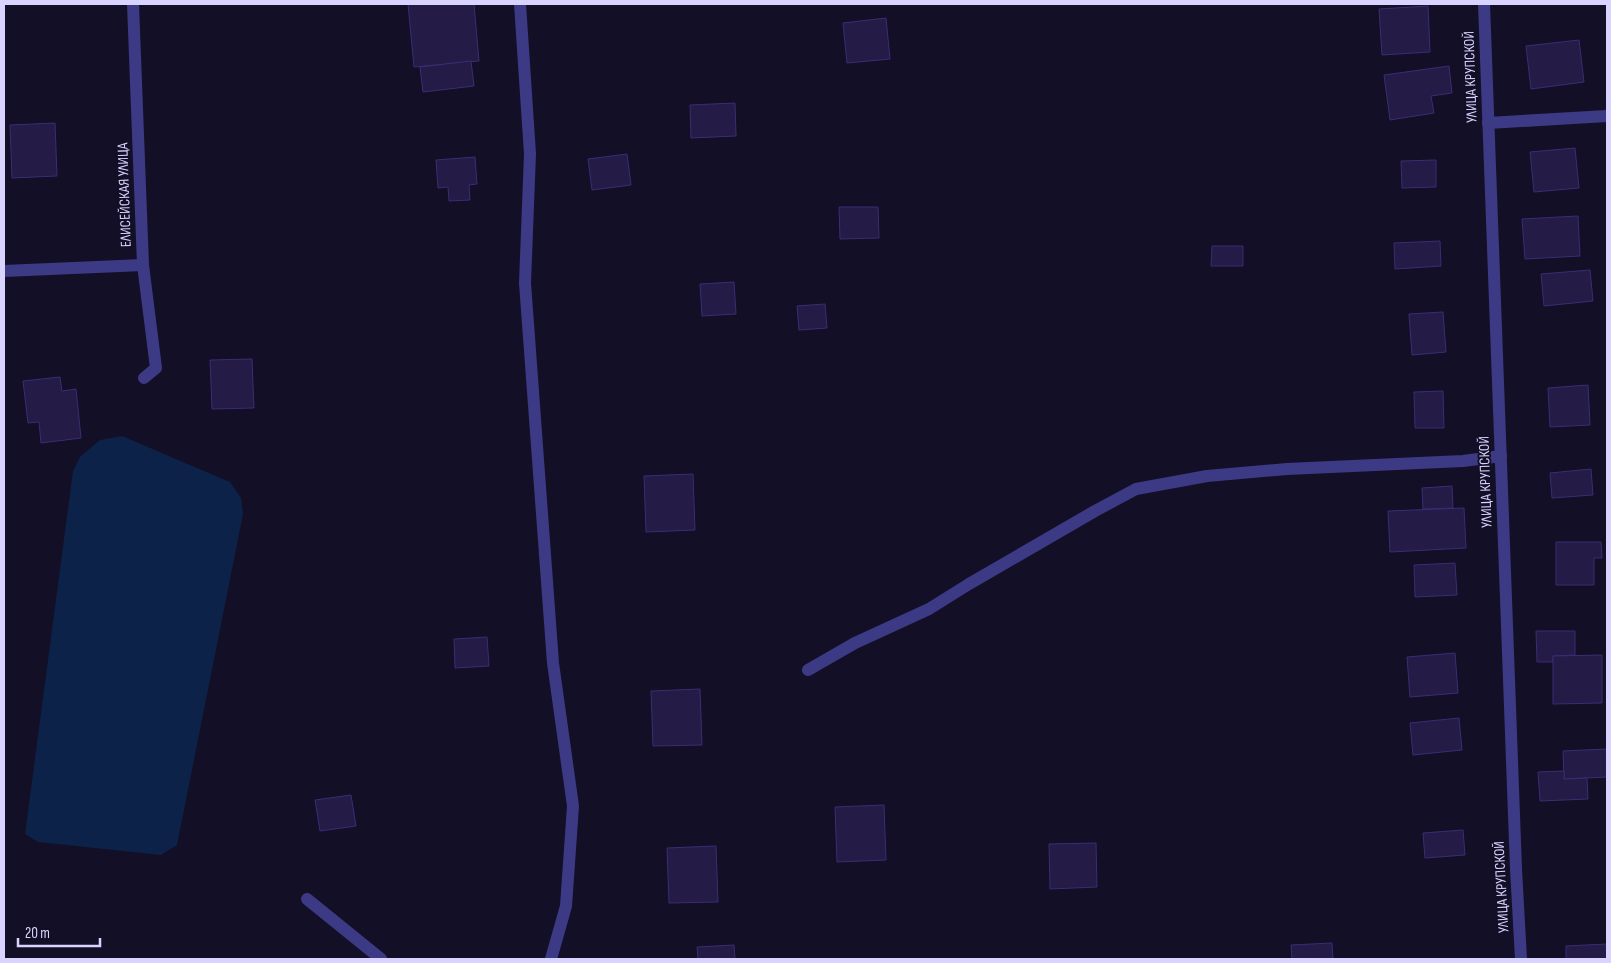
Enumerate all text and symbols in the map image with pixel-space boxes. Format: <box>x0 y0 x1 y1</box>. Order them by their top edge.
street label: УЛИЦА КРУПСКОЙ <box>1459 31 1482 123</box>
street label: ЕЛИСЕЙСКАЯ УЛИЦА <box>113 142 136 248</box>
street label: УЛИЦА КРУПСКОЙ <box>1474 436 1497 528</box>
street label: УЛИЦА КРУПСКОЙ <box>1490 841 1513 933</box>
scale bar <box>18 916 100 948</box>
text: 20 m <box>25 924 50 943</box>

